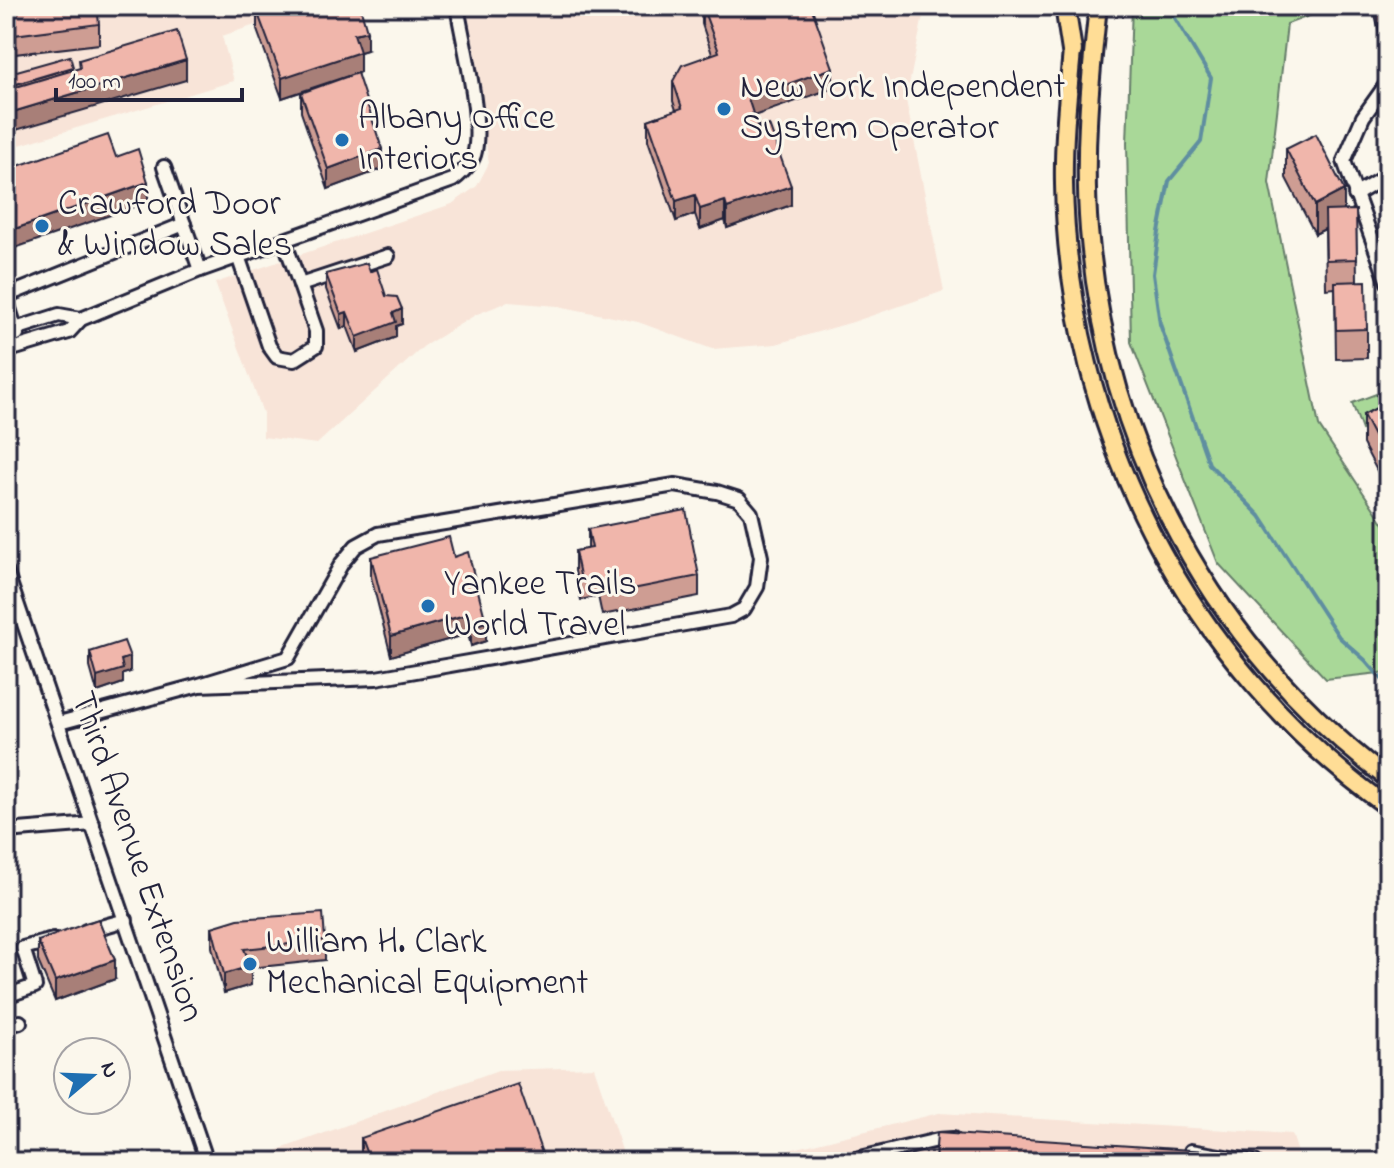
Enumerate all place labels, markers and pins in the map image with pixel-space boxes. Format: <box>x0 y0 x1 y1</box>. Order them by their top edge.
place label: New York Independent System Operator <box>740 62 1065 156</box>
place label: Albany Office Interiors <box>358 93 556 187</box>
marker: New York Independent System Operator <box>715 100 733 118</box>
marker: Albany Office Interiors <box>333 131 351 149</box>
place label: Crawford Door & Window Sales <box>58 179 292 273</box>
marker: Crawford Door & Window Sales <box>33 217 51 235</box>
place label: Yankee Trails World Travel <box>444 559 637 653</box>
marker: Yankee Trails World Travel <box>419 597 437 615</box>
place label: William H. Clark Mechanical Equipment <box>266 917 588 1011</box>
marker: William H. Clark Mechanical Equipment <box>241 955 259 973</box>

